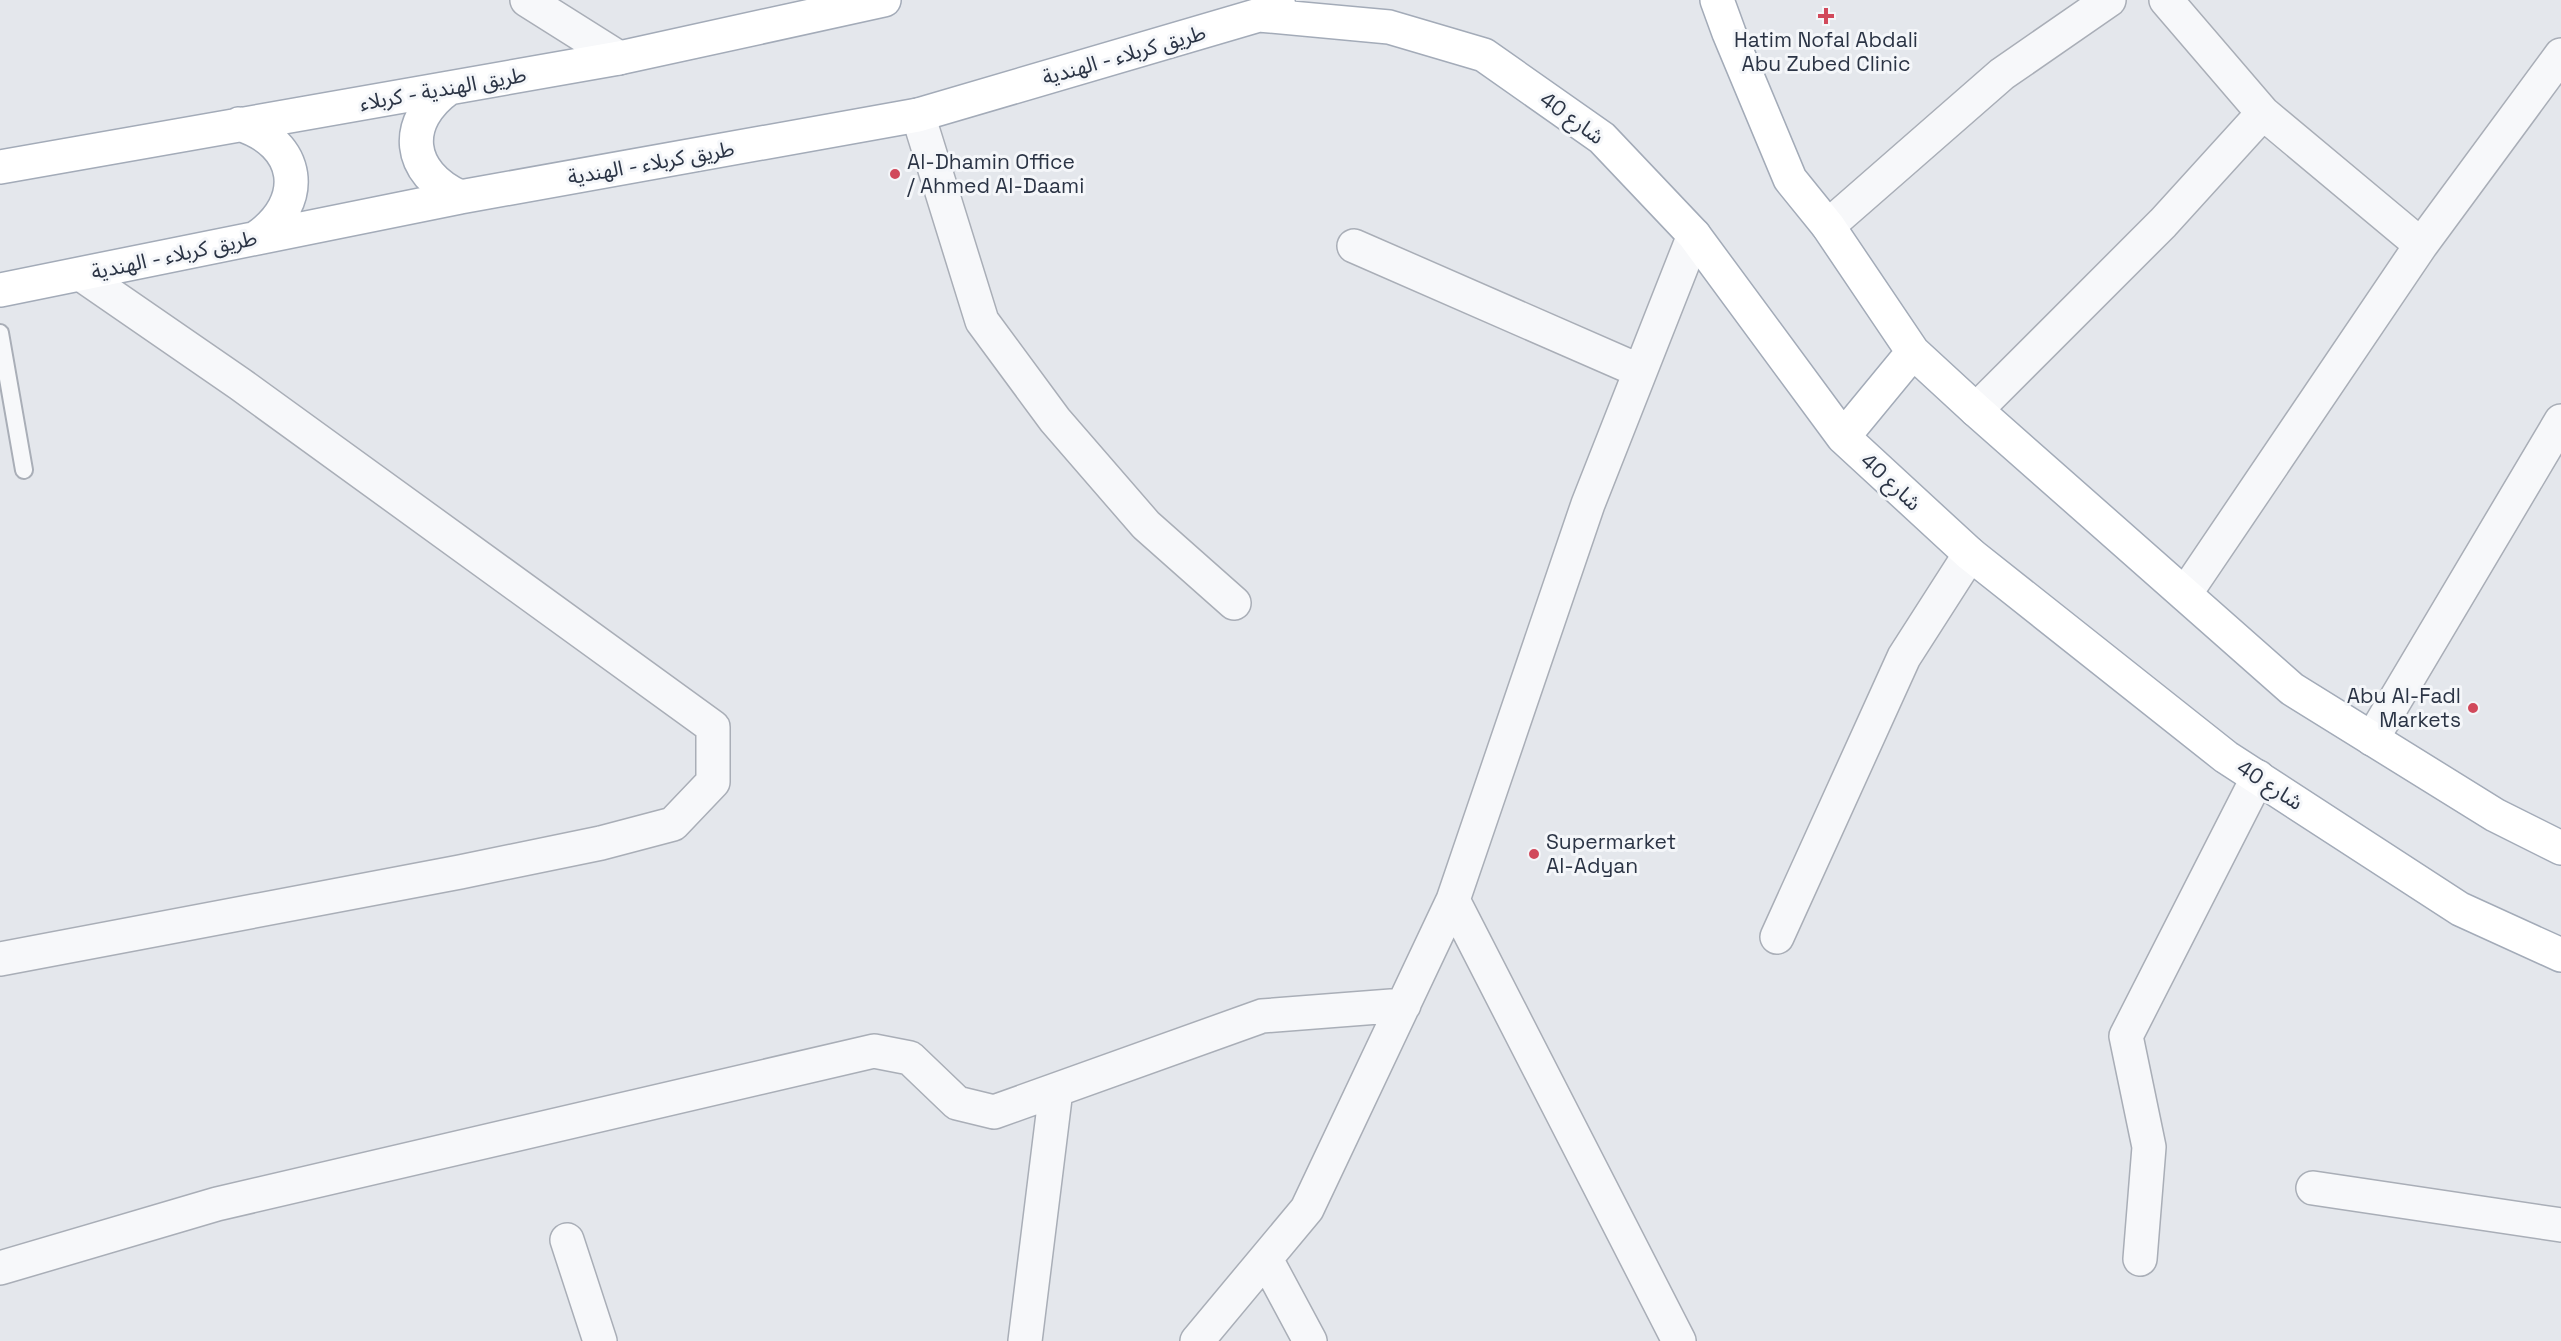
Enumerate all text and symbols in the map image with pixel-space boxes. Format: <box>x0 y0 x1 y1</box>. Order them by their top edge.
marker: Hatim Nofal Abdali Abu Zubed Clinic <box>1817 7 1835 25</box>
street label: طريق كربلاء - الهندية <box>1039 18 1209 91</box>
place label: Hatim Nofal Abdali Abu Zubed Clinic <box>1734 26 1918 77</box>
street label: طريق الهندية - كربلاء <box>357 61 528 116</box>
street label: شارع 40 <box>1534 85 1610 152</box>
street label: طريق كربلاء - الهندية <box>565 135 736 190</box>
place label: Al-Dhamin Office / Ahmed Al-Daami <box>907 148 1084 199</box>
marker: Al-Dhamin Office / Ahmed Al-Daami <box>888 167 902 181</box>
street label: طريق كربلاء - الهندية <box>89 224 259 285</box>
street label: شارع 40 <box>1854 447 1927 518</box>
place label: Abu Al-Fadl Markets <box>2347 682 2461 733</box>
marker: Abu Al-Fadl Markets <box>2466 701 2480 715</box>
street label: شارع 40 <box>2231 753 2308 817</box>
place label: Supermarket Al-Adyan <box>1546 828 1676 879</box>
marker: Supermarket Al-Adyan <box>1527 847 1541 861</box>

